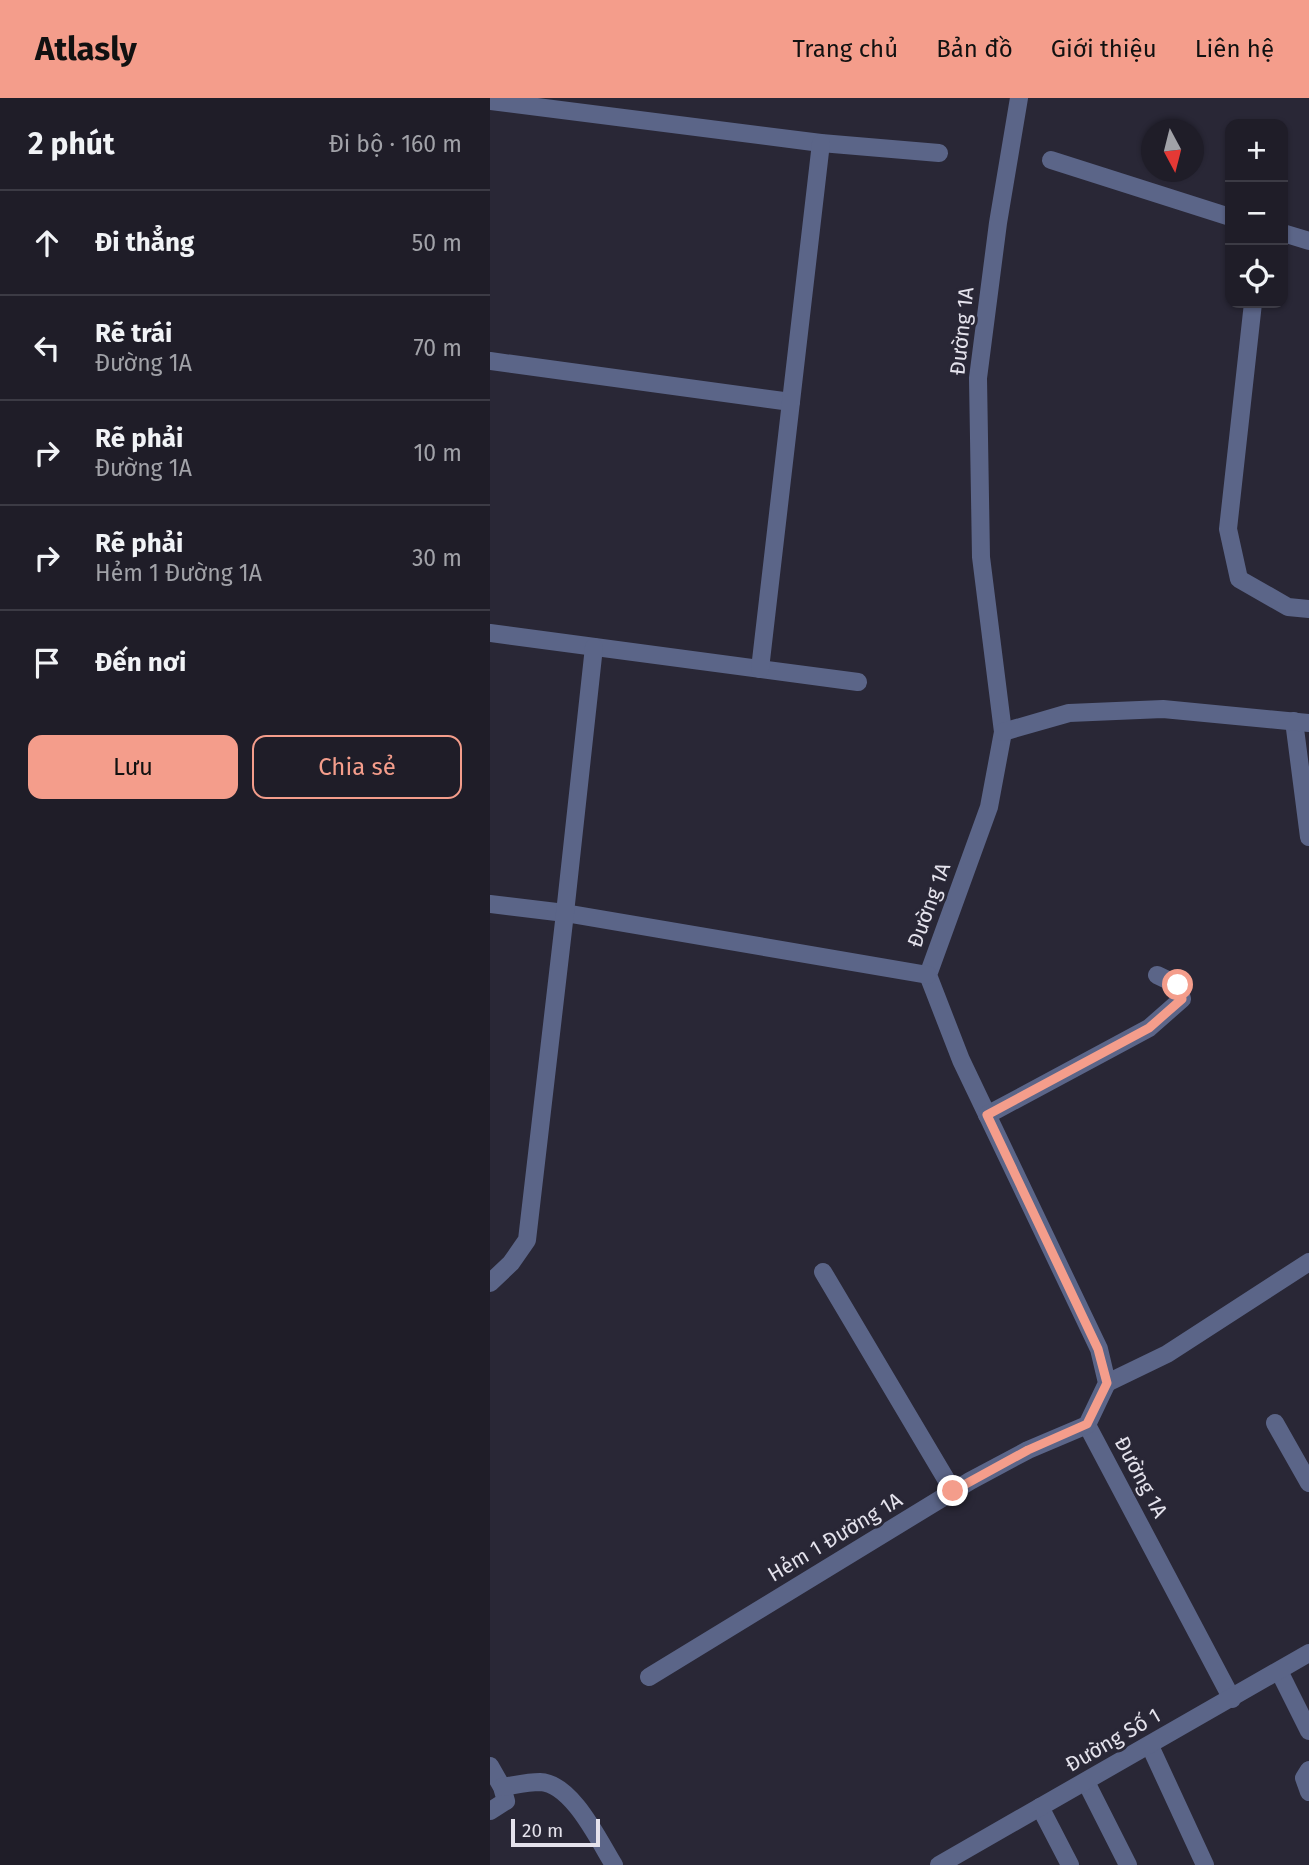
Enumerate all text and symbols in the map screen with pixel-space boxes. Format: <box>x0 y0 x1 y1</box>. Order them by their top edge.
text: Atlasly <box>35 29 137 69</box>
text: Trang chủ <box>793 35 898 63</box>
text: Bản đồ <box>936 35 1013 63</box>
text: Giới thiệu <box>1051 35 1157 63</box>
text: Liên hệ <box>1195 35 1274 63</box>
north arrow <box>1141 119 1204 182</box>
map controls <box>1225 119 1288 308</box>
button: + <box>1225 119 1288 182</box>
text: 2 phút <box>28 126 115 162</box>
text: Đi bộ · 160 m <box>329 130 462 158</box>
button: − <box>1225 182 1288 245</box>
icon: ahead <box>28 224 66 262</box>
text: Đi thẳng <box>95 227 194 258</box>
text: 50 m <box>412 229 462 257</box>
button: locate <box>1225 245 1288 308</box>
street label: Đường 1A <box>944 286 980 376</box>
text: Rẽ trái <box>95 318 172 349</box>
icon: left <box>28 329 66 367</box>
text: 70 m <box>413 334 462 362</box>
text: Đường 1A <box>95 349 192 377</box>
text: Rẽ phải <box>95 423 183 454</box>
icon: right <box>28 434 66 472</box>
text: 10 m <box>413 439 462 467</box>
text: Đường 1A <box>95 454 192 482</box>
text: Rẽ phải <box>95 528 183 559</box>
icon: right <box>28 539 66 577</box>
text: 30 m <box>412 544 462 572</box>
text: Hẻm 1 Đường 1A <box>95 559 262 587</box>
icon: arrive <box>28 644 66 682</box>
text: Đến nơi <box>95 647 186 678</box>
button: Lưu <box>28 735 238 799</box>
button: Chia sẻ <box>252 735 462 799</box>
street label: Đường 1A <box>902 859 956 951</box>
route start <box>1162 969 1193 1000</box>
street label: Đường 1A <box>1109 1432 1173 1522</box>
route end <box>937 1475 968 1506</box>
street label: Hẻm 1 Đường 1A <box>763 1487 907 1587</box>
street label: Đường Số 1 <box>1061 1702 1165 1778</box>
scale bar <box>511 1816 600 1848</box>
text: 20 m <box>522 1819 563 1842</box>

